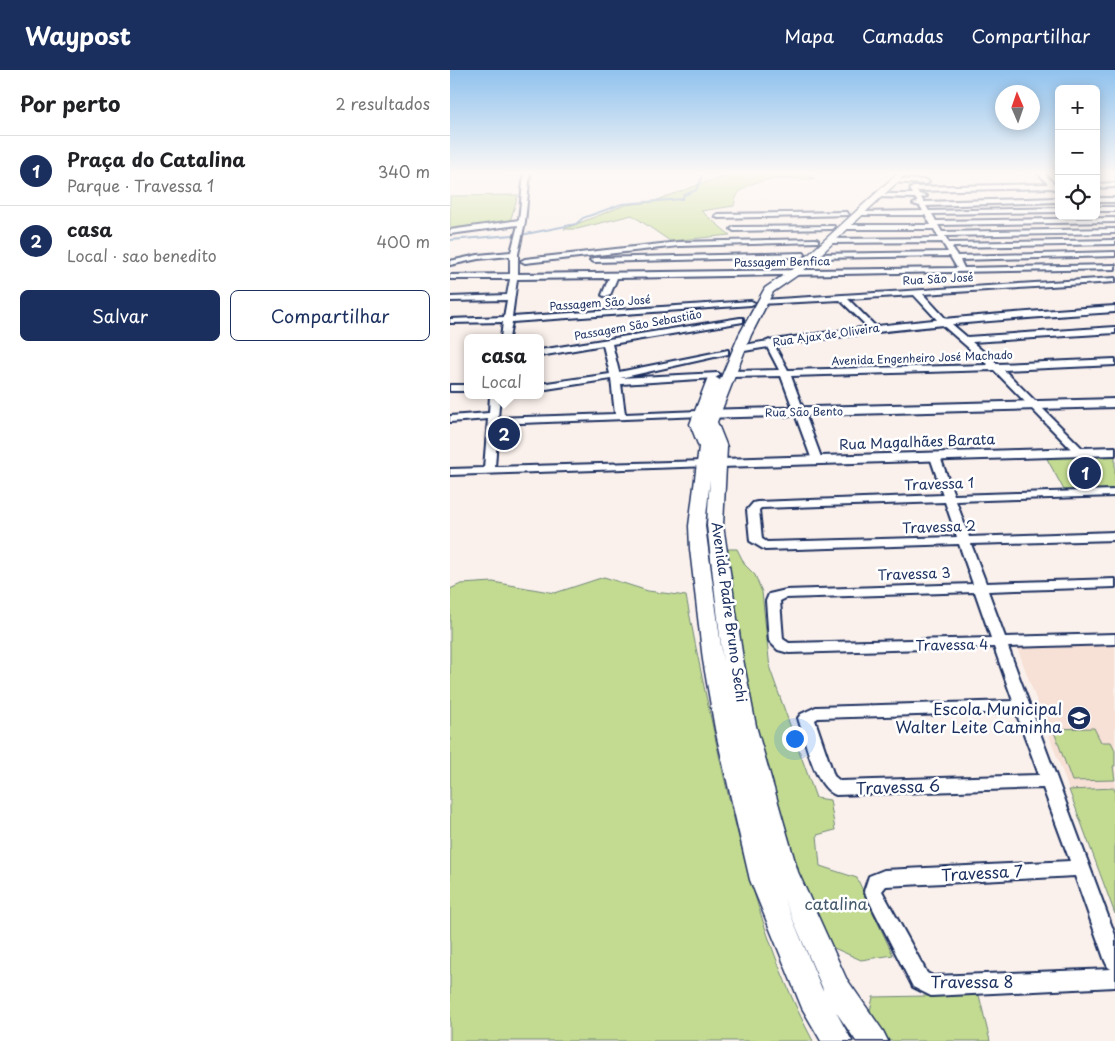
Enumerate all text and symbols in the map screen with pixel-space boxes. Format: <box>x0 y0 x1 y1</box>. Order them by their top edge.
text: Waypost <box>25 17 131 53</box>
text: Mapa <box>784 22 834 49</box>
text: Camadas <box>862 22 944 49</box>
text: Compartilhar <box>972 22 1090 49</box>
north arrow <box>995 85 1040 130</box>
map controls <box>1055 85 1100 220</box>
button: + <box>1055 85 1100 130</box>
text: Por perto <box>20 87 120 119</box>
text: 2 resultados <box>336 91 430 115</box>
button: − <box>1055 130 1100 175</box>
text: Praça do Catalina <box>67 145 245 173</box>
text: 1 <box>32 159 40 183</box>
text: 340 m <box>378 159 430 183</box>
text: Parque · Travessa 1 <box>67 173 214 197</box>
button: locate <box>1055 175 1100 220</box>
text: casa <box>67 215 113 243</box>
text: 2 <box>30 229 42 253</box>
text: 400 m <box>377 229 430 253</box>
text: Local · sao benedito <box>67 243 217 267</box>
street label: Passagem Benfica <box>734 252 830 271</box>
street label: Rua São José <box>902 268 974 289</box>
button: Salvar <box>20 290 220 341</box>
button: Compartilhar <box>230 290 430 341</box>
street label: Passagem São José <box>549 290 651 315</box>
street label: Passagem São Sebastião <box>573 305 703 344</box>
street label: Rua Ajax de Oliveira <box>771 319 881 350</box>
popup <box>464 334 544 399</box>
text: casa <box>481 341 527 369</box>
street label: Avenida Engenheiro José Machado <box>831 346 1013 369</box>
text: Local <box>481 369 522 393</box>
street label: Rua São Bento <box>765 402 843 421</box>
pin: 2 <box>488 415 520 453</box>
street label: Rua Magalhães Barata <box>839 428 996 455</box>
pin: 1 <box>1069 454 1101 492</box>
street label: Travessa 1 <box>904 472 974 495</box>
street label: Travessa 2 <box>902 515 976 538</box>
street label: Avenida Padre Bruno Sechi <box>706 520 753 704</box>
street label: Travessa 3 <box>877 562 951 585</box>
street label: Travessa 4 <box>915 633 989 656</box>
place label: Escola Municipal Walter Leite Caminha <box>895 696 1062 738</box>
school or university icon: Escola Municipal Walter Leite Caminha <box>1066 705 1092 731</box>
your location <box>782 726 808 752</box>
street label: Travessa 6 <box>855 773 940 799</box>
street label: Travessa 7 <box>940 858 1023 886</box>
park label: catalina <box>805 891 868 915</box>
street label: Travessa 8 <box>930 969 1014 993</box>

